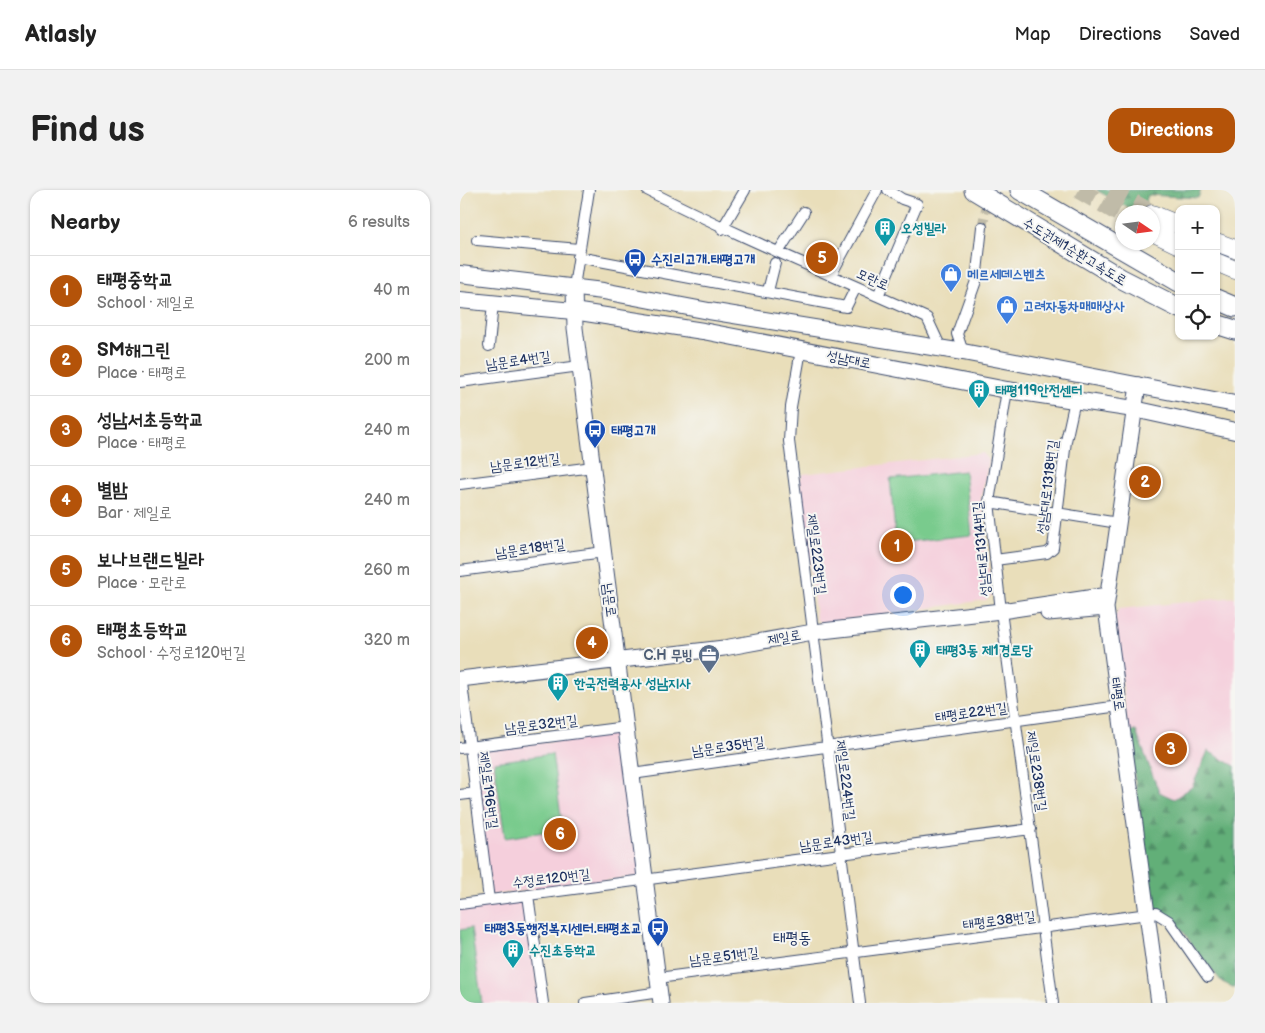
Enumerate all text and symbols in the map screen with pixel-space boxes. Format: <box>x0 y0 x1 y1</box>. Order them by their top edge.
text: Atlasly <box>25 20 96 49</box>
text: Map <box>1015 24 1051 45</box>
text: Directions <box>1079 24 1161 45</box>
text: Saved <box>1189 24 1240 45</box>
button: Directions <box>1108 108 1235 153</box>
text: Find us <box>30 109 145 152</box>
north arrow <box>1115 205 1160 250</box>
map controls <box>1175 205 1220 340</box>
button: + <box>1175 205 1220 250</box>
text: Nearby <box>50 210 120 235</box>
text: 6 results <box>348 213 410 232</box>
street label: 수도권제1순환고속도로 <box>1020 214 1130 289</box>
building icon: 오성빌라 <box>873 216 897 247</box>
place label: 오성빌라 <box>901 220 947 237</box>
pin: 5 <box>806 239 838 277</box>
bus stop icon: 수진리고개.태평고개 <box>623 247 647 278</box>
button: − <box>1175 250 1220 295</box>
place label: 수진리고개.태평고개 <box>651 251 755 268</box>
shop icon: 메르세데스벤츠 <box>939 262 963 293</box>
street label: 모란로 <box>854 265 892 294</box>
place label: 메르세데스벤츠 <box>967 266 1046 283</box>
text: 태평중학교 <box>97 269 173 292</box>
text: 1 <box>63 281 69 300</box>
text: 40 m <box>373 281 410 300</box>
text: School · 제일로 <box>97 294 195 313</box>
shop icon: 고려자동차매매상사 <box>995 294 1019 325</box>
button: locate <box>1175 295 1220 340</box>
place label: 고려자동차매매상사 <box>1023 298 1125 315</box>
text: SM해그린 <box>97 339 171 362</box>
street label: 남문로4번길 <box>485 347 552 373</box>
street label: 성남대로 <box>825 347 873 372</box>
text: 2 <box>61 351 71 370</box>
text: 200 m <box>364 351 410 370</box>
text: Place · 태평로 <box>97 364 187 383</box>
building icon: 태평119안전센터 <box>967 378 991 409</box>
place label: 태평119안전센터 <box>995 382 1083 399</box>
text: 성남서초등학교 <box>97 409 204 432</box>
bus stop icon: 태평고개 <box>583 418 607 449</box>
text: 3 <box>61 421 71 440</box>
text: 240 m <box>364 421 410 440</box>
place label: 태평고개 <box>611 422 656 439</box>
text: Place · 태평로 <box>97 434 187 453</box>
street label: 성남대로1318번길 <box>1033 438 1062 535</box>
street label: 남문로12번길 <box>489 450 562 475</box>
pin: 2 <box>1129 463 1161 501</box>
text: 별밤 <box>97 479 128 502</box>
text: 4 <box>61 491 71 510</box>
text: 240 m <box>364 491 410 510</box>
street label: 성남대로1314번길 <box>969 500 994 597</box>
text: Bar · 제일로 <box>97 504 172 523</box>
street label: 제일로223번길 <box>803 513 830 596</box>
pin: 1 <box>881 527 913 565</box>
street label: 남문로18번길 <box>494 535 567 562</box>
text: 보나브랜드빌라 <box>97 549 204 572</box>
text: 5 <box>61 561 71 580</box>
text: 260 m <box>364 561 410 580</box>
text: Place · 모란로 <box>97 574 187 593</box>
street label: 남문로 <box>599 582 620 618</box>
your location <box>890 582 916 608</box>
text: 태평초등학교 <box>97 619 189 642</box>
pin: 4 <box>576 624 608 662</box>
street label: 제일로 <box>766 626 802 649</box>
text: 6 <box>61 631 71 650</box>
text: 320 m <box>364 631 410 650</box>
building icon: 태평3동 제1경로당 <box>908 638 932 669</box>
place label: 태평3동 제1경로당 <box>936 642 1033 659</box>
office icon: C.H 무빙 <box>697 643 721 674</box>
text: School · 수정로120번길 <box>97 644 246 663</box>
place label: C.H 무빙 <box>644 647 693 664</box>
building icon: 한국전력공사 성남지사 <box>546 671 570 702</box>
place label: 한국전력공사 성남지사 <box>573 675 691 692</box>
street label: 태평로 <box>1107 676 1128 712</box>
street label: 태평로22번길 <box>934 699 1009 726</box>
street label: 남문로32번길 <box>504 712 579 737</box>
street label: 제일로238번길 <box>1022 730 1051 813</box>
pin: 3 <box>1155 730 1187 768</box>
street label: 남문로35번길 <box>691 733 766 760</box>
street label: 제일로224번길 <box>832 739 859 822</box>
street label: 제일로196번길 <box>475 750 502 831</box>
pin: 6 <box>544 815 576 853</box>
street label: 남문로43번길 <box>799 828 874 855</box>
street label: 수정로120번길 <box>511 865 592 892</box>
street label: 태평로38번길 <box>962 908 1037 933</box>
bus stop icon: 태평3동행정복지센터.태평초교 <box>646 916 670 947</box>
place label: 태평3동행정복지센터.태평초교 <box>484 920 642 937</box>
district label: 태평동 <box>773 929 811 948</box>
building icon: 수진초등학교 <box>501 938 525 969</box>
place label: 수진초등학교 <box>529 942 597 959</box>
street label: 남문로51번길 <box>688 944 760 969</box>

